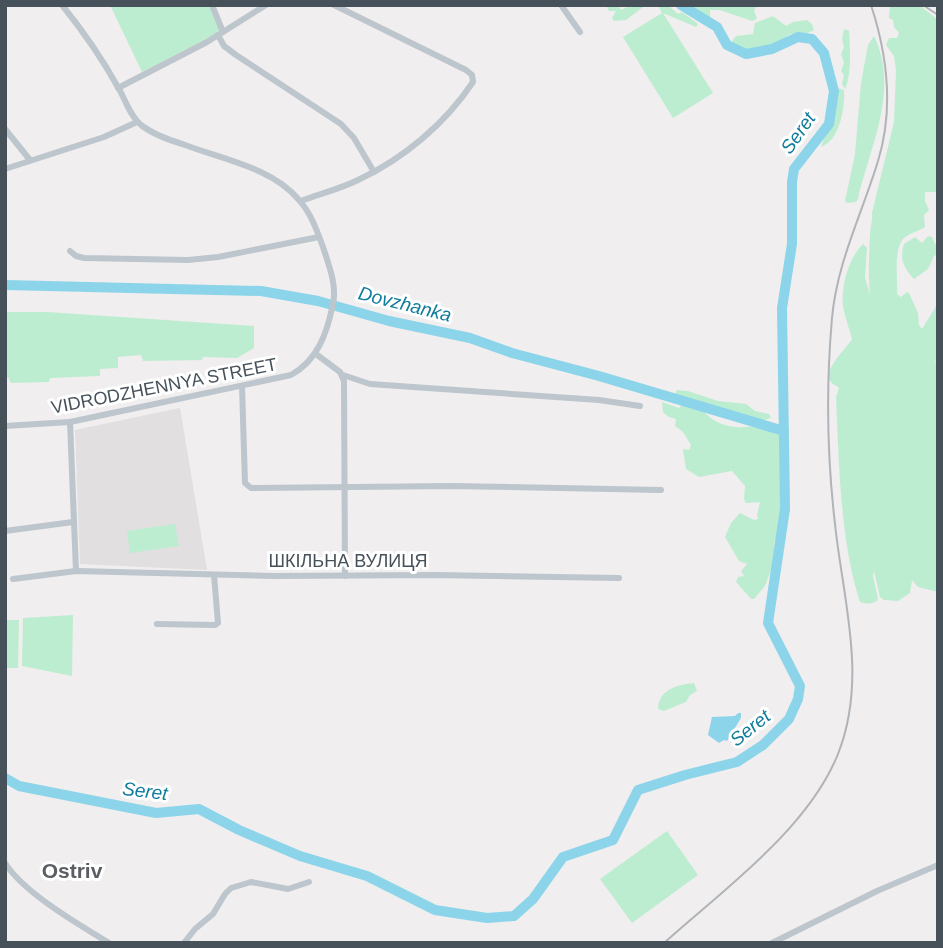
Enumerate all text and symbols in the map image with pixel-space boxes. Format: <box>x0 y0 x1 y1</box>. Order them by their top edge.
water label: Seret <box>776 108 820 158</box>
water label: Dovzhanka <box>356 282 454 326</box>
street label: VIDRODZHENNYA STREET <box>49 354 279 418</box>
street label: ШКІЛЬНА ВУЛИЦЯ <box>269 551 427 571</box>
water label: Seret <box>726 705 775 750</box>
water label: Seret <box>121 778 170 804</box>
district label: Ostriv <box>42 859 103 882</box>

